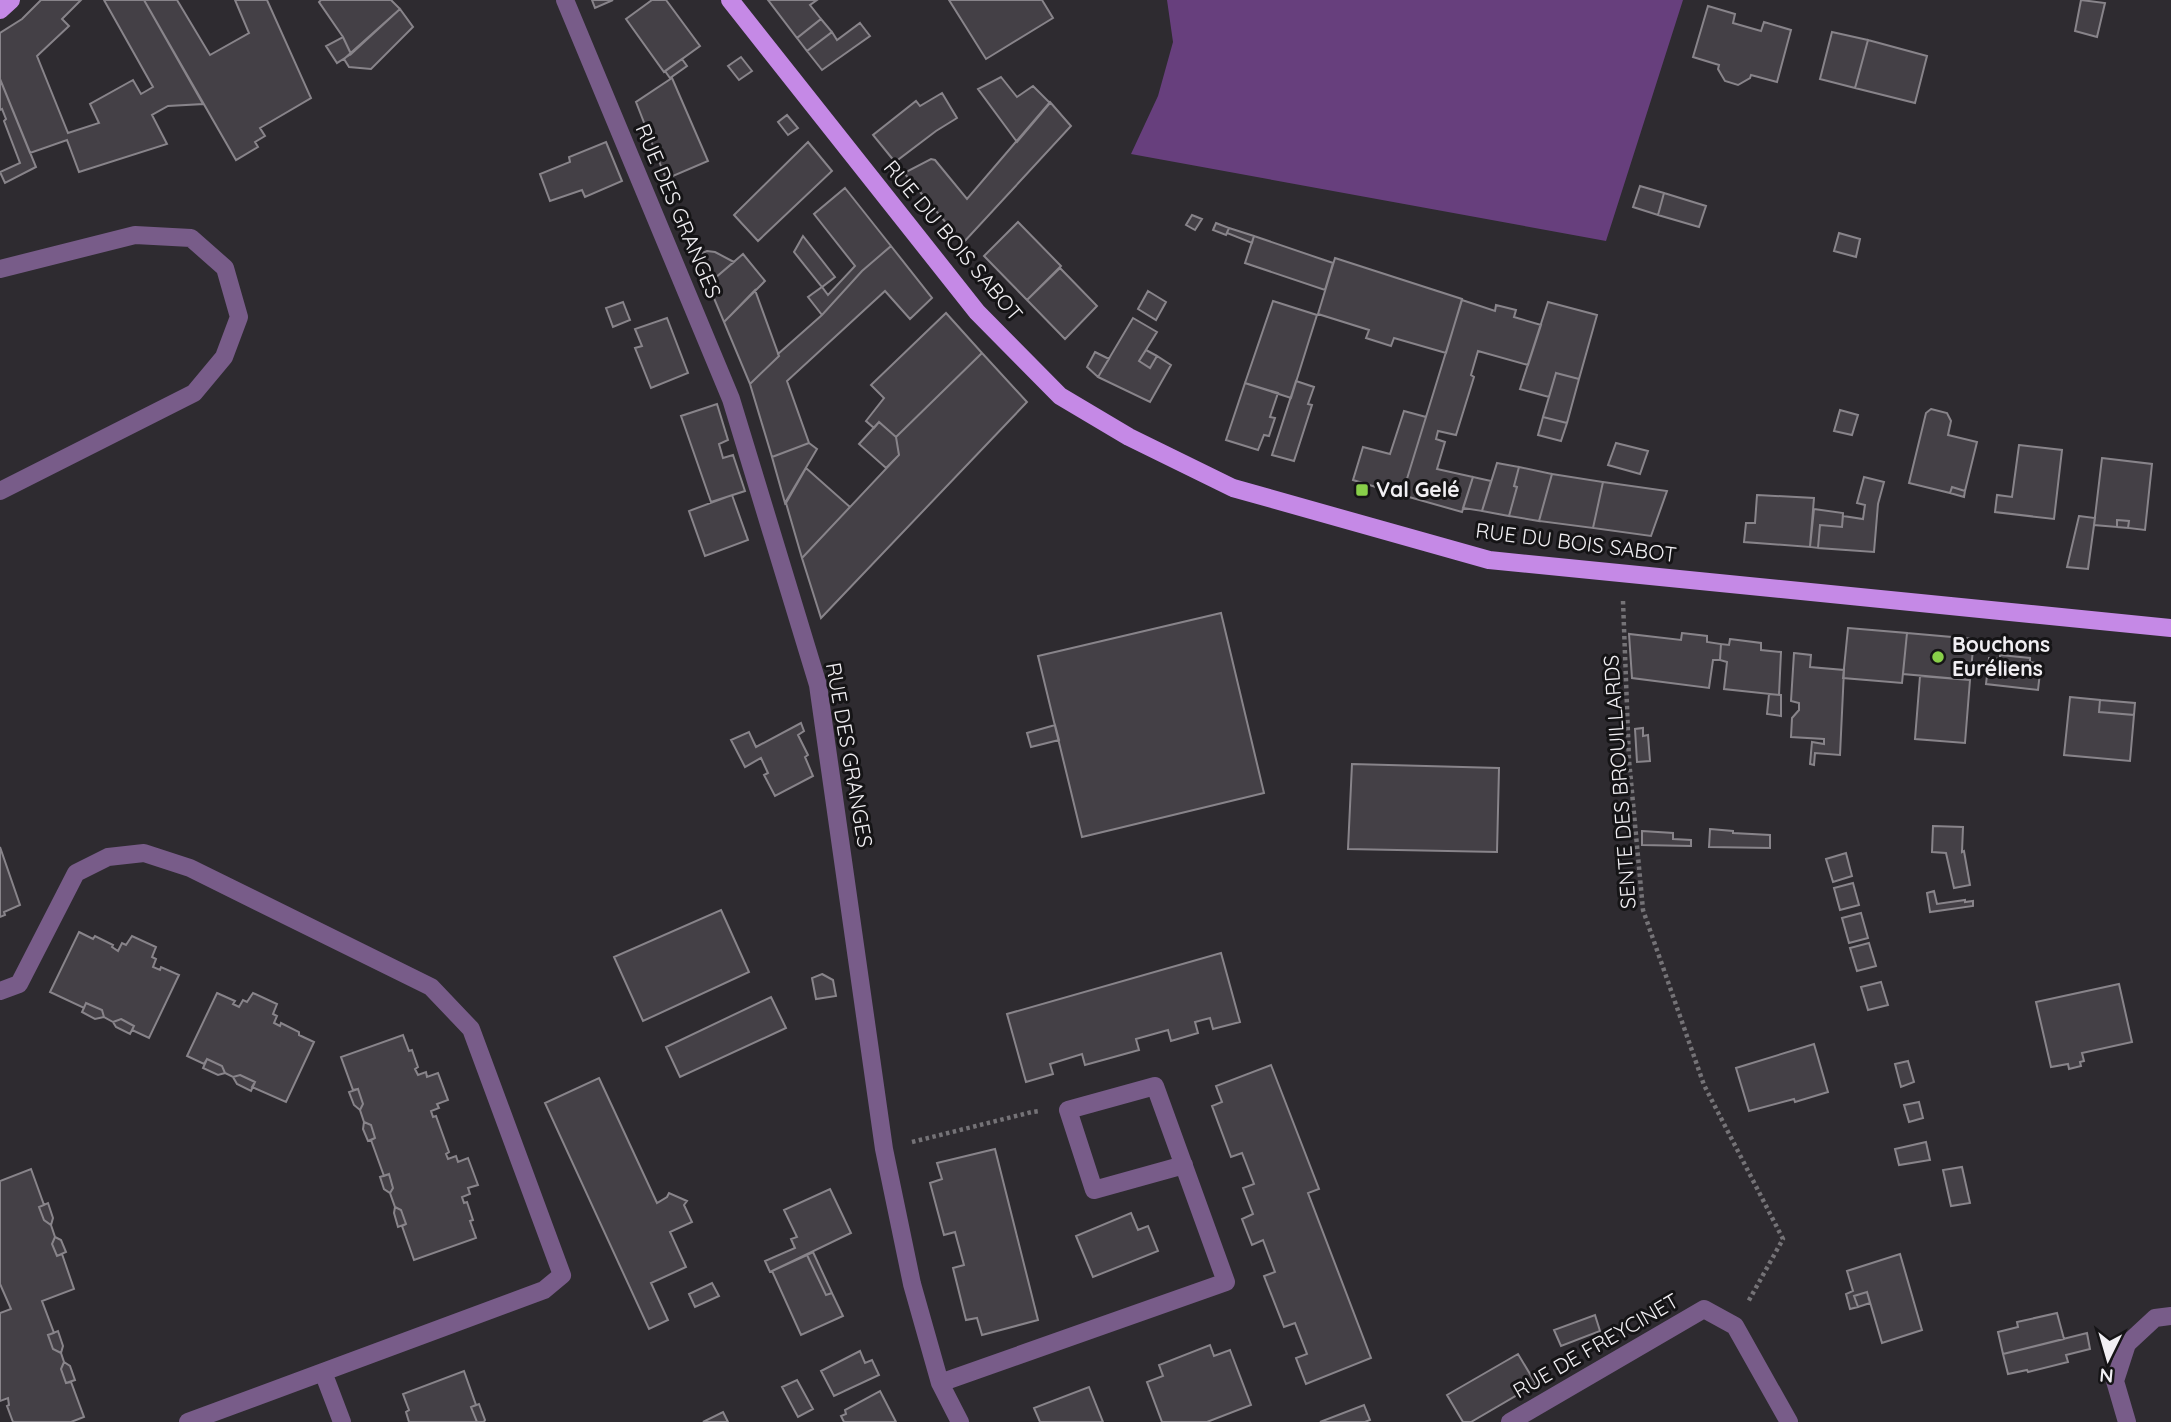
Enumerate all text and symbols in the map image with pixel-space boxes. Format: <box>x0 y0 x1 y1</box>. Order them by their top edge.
street label: RUE DES GRANGES <box>630 119 727 302</box>
street label: RUE DU BOIS SABOT <box>879 154 1029 326</box>
place label: Val Gelé <box>1376 476 1460 502</box>
marker: Val Gelé <box>1354 482 1370 498</box>
street label: RUE DU BOIS SABOT <box>1474 517 1678 567</box>
place label: Bouchons Euréliens <box>1952 631 2050 681</box>
marker: Bouchons Euréliens <box>1930 649 1946 665</box>
street label: SENTE DES BROUILLARDS <box>1597 654 1641 910</box>
street label: RUE DES GRANGES <box>821 660 879 849</box>
street label: RUE DE FREYCINET <box>1508 1287 1683 1403</box>
north arrow <box>2073 1324 2143 1394</box>
text: N <box>2099 1363 2115 1388</box>

